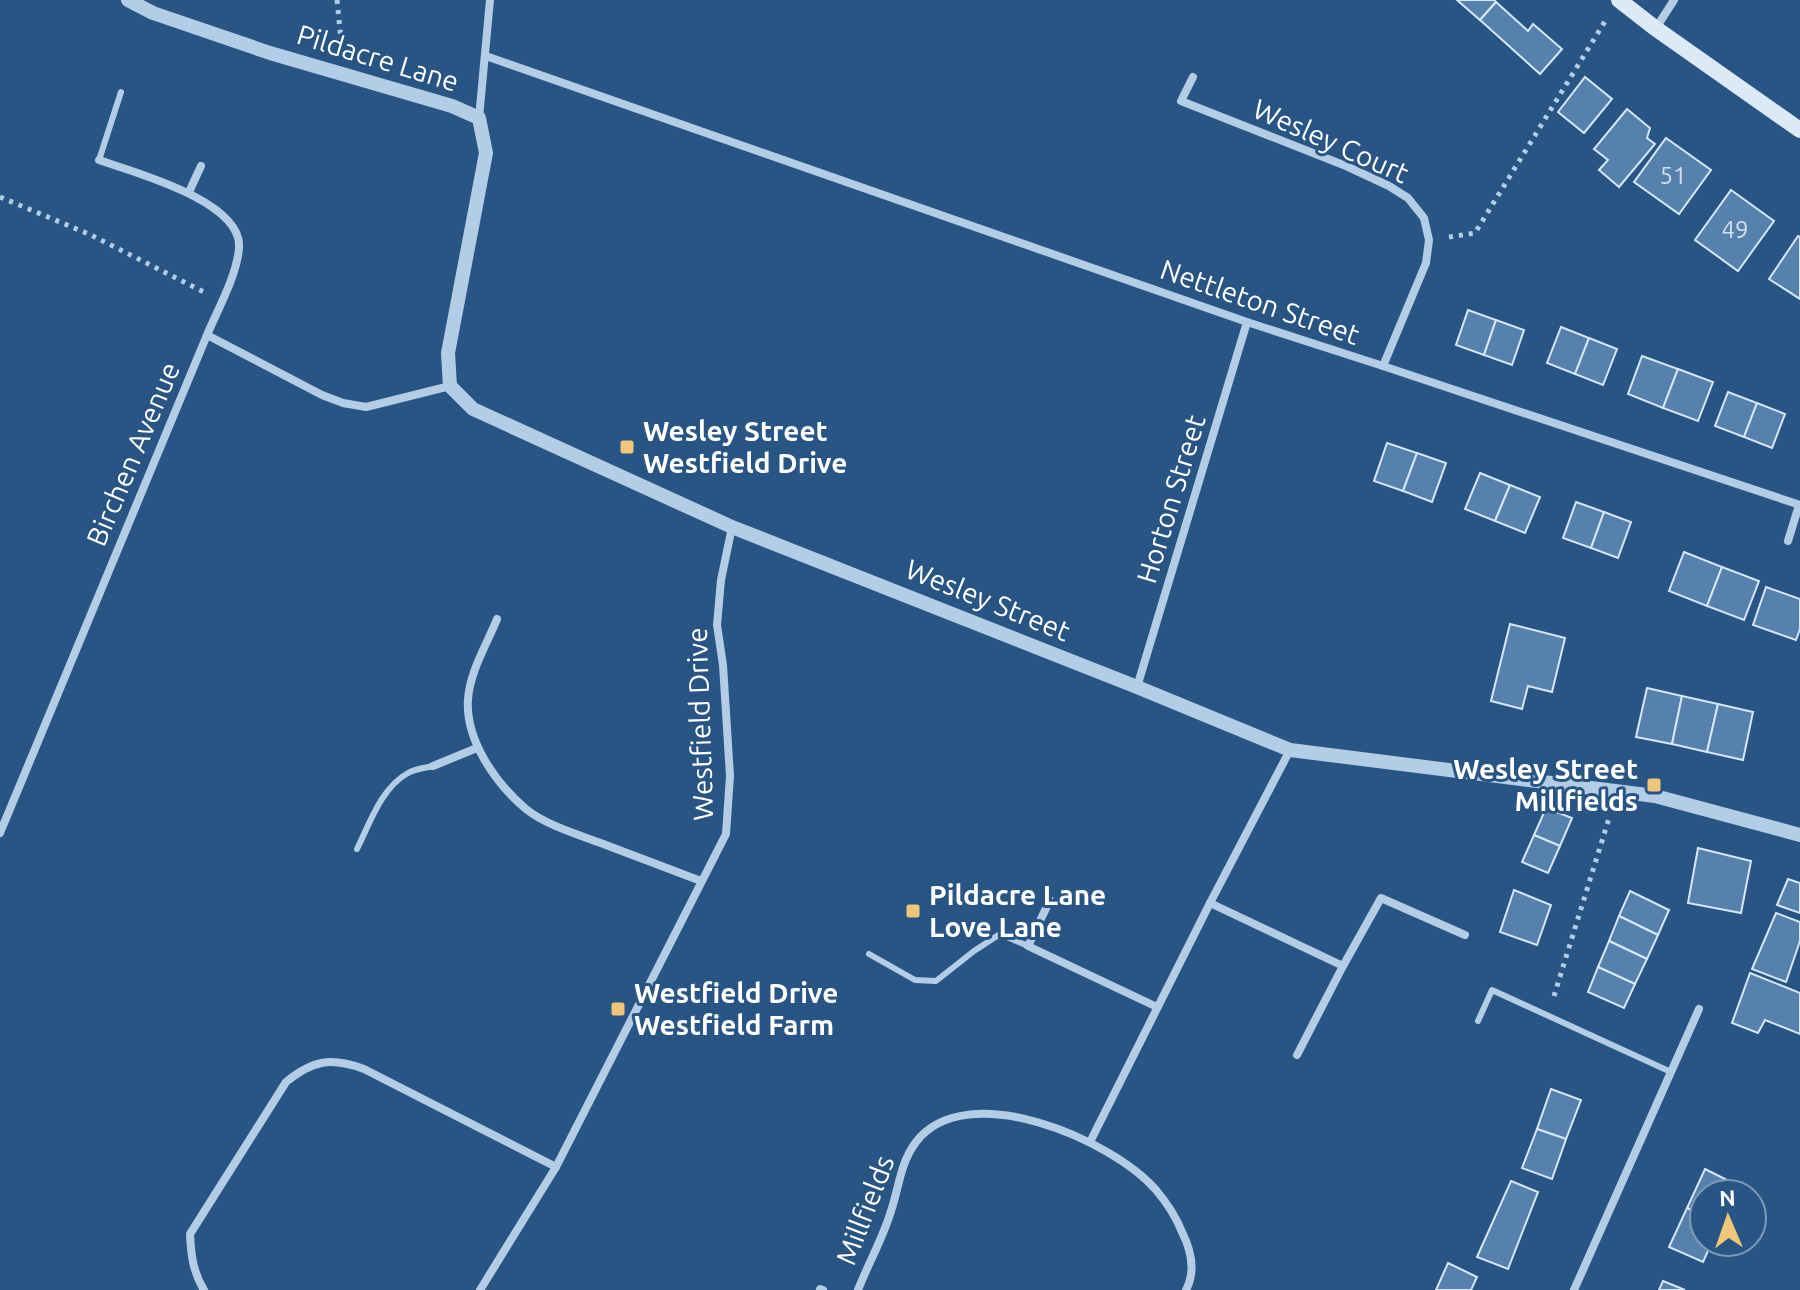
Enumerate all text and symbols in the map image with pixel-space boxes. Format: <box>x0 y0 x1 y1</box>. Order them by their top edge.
street label: Pildacre Lane <box>294 18 463 97</box>
street label: Wesley Court <box>1249 92 1414 189</box>
house number: 51 <box>1659 162 1687 189</box>
house number: 49 <box>1721 216 1749 243</box>
street label: Nettleton Street <box>1157 253 1364 350</box>
street label: Birchen Avenue <box>80 357 185 550</box>
street label: Horton Street <box>1130 411 1211 587</box>
place label: Wesley Street Westfield Drive <box>643 415 847 478</box>
marker: Wesley Street Westfield Drive <box>618 438 636 456</box>
street label: Wesley Street <box>902 553 1075 646</box>
street label: Westfield Drive <box>681 627 718 821</box>
place label: Wesley Street Millfields <box>1453 753 1638 816</box>
marker: Wesley Street Millfields <box>1645 776 1663 794</box>
place label: Pildacre Lane Love Lane <box>929 879 1106 942</box>
marker: Pildacre Lane Love Lane <box>904 902 922 920</box>
place label: Westfield Drive Westfield Farm <box>634 977 838 1040</box>
marker: Westfield Drive Westfield Farm <box>609 1000 627 1018</box>
street label: Millfields <box>830 1151 900 1269</box>
north arrow <box>1688 1178 1768 1258</box>
text: N <box>1719 1185 1736 1210</box>

